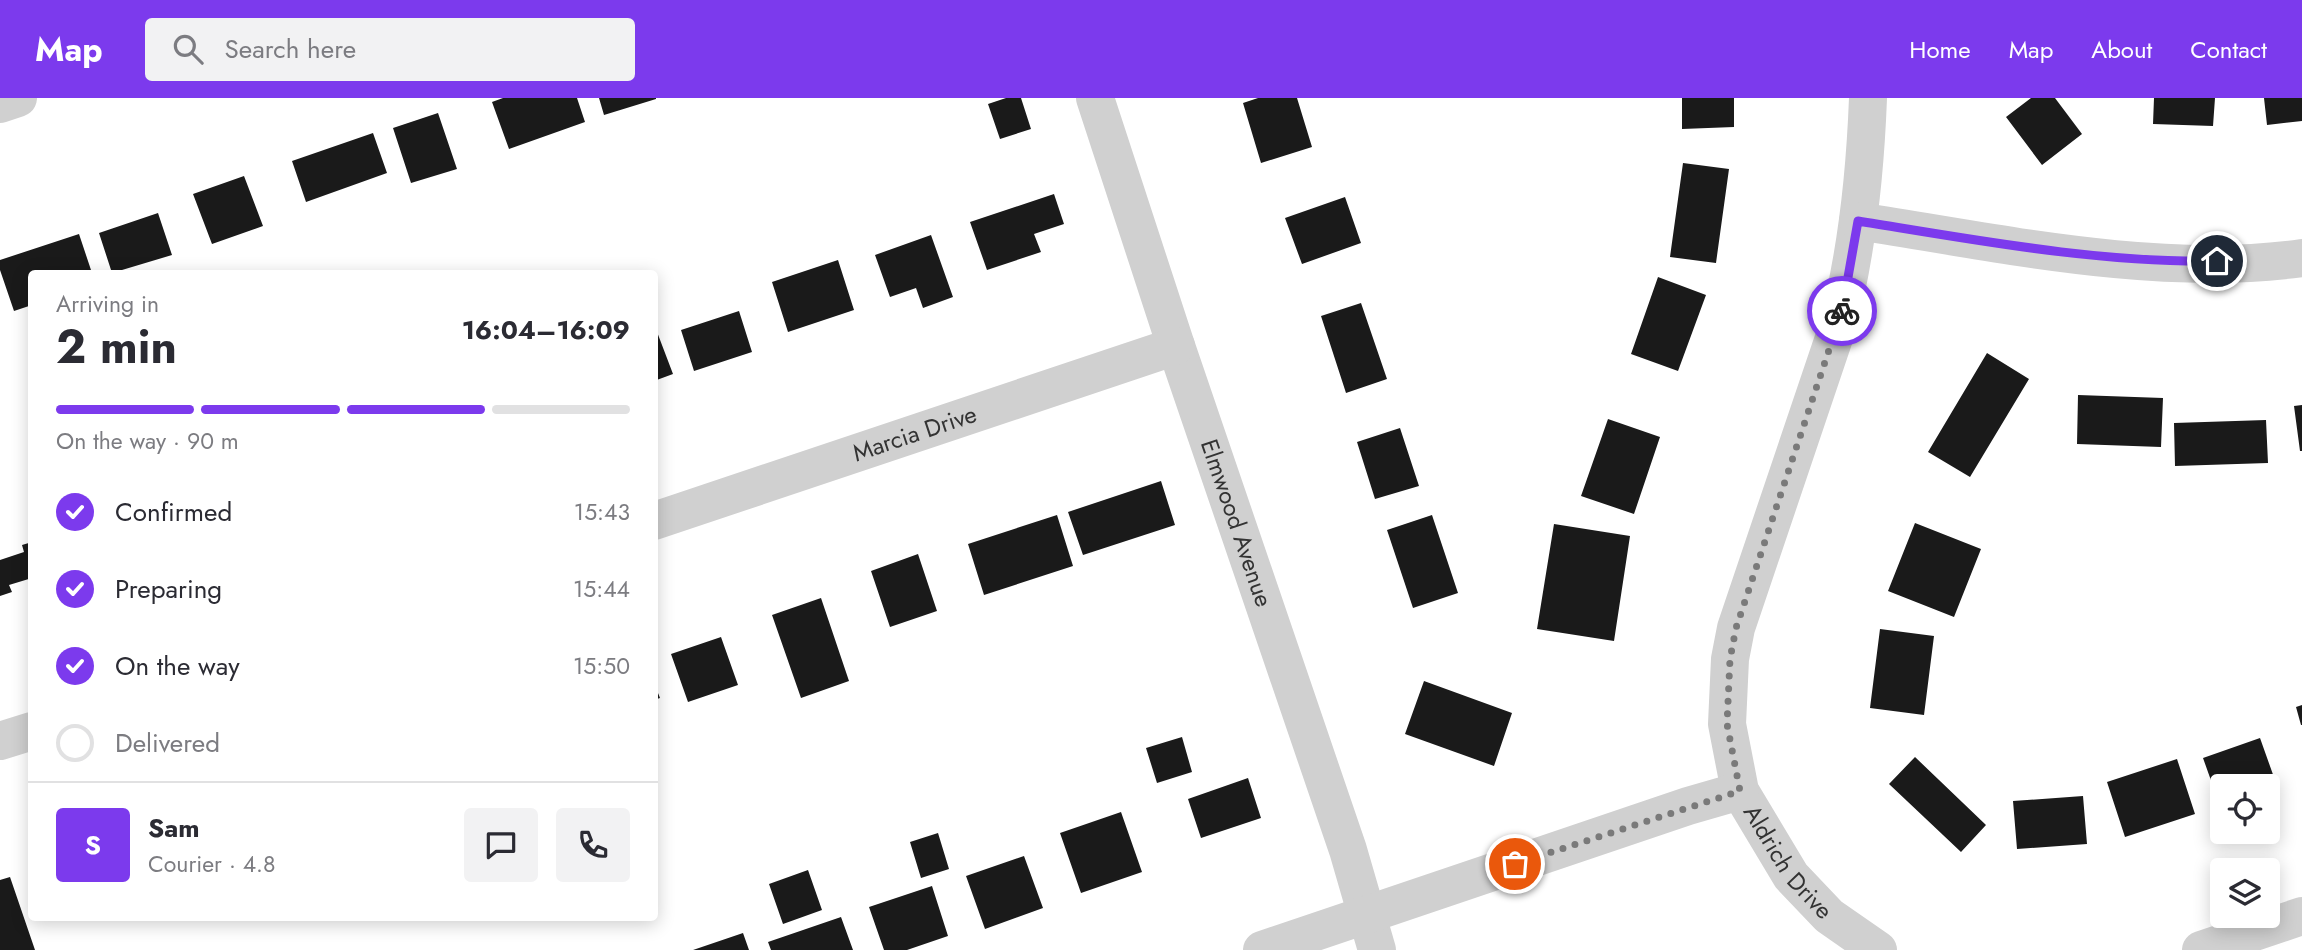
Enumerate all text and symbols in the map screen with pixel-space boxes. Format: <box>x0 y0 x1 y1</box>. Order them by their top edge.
search box <box>145 18 635 81</box>
text: Map <box>35 26 103 73</box>
icon: search <box>169 30 207 68</box>
text: Search here <box>225 30 356 68</box>
text: Home <box>1909 32 1971 67</box>
text: Map <box>2009 32 2053 67</box>
text: About <box>2091 32 2152 67</box>
text: Contact <box>2190 32 2267 67</box>
pin <box>2187 231 2247 291</box>
icon: home <box>2198 242 2236 280</box>
courier <box>1807 276 1877 346</box>
text: Arriving in <box>56 287 159 321</box>
icon: bike <box>1823 292 1861 330</box>
text: 16:04–16:09 <box>462 311 630 349</box>
text: 2 min <box>56 314 177 380</box>
street label: Marcia Drive <box>848 396 981 470</box>
text: On the way · 90 m <box>56 424 239 458</box>
street label: Elmwood Avenue <box>1192 434 1282 611</box>
icon: check <box>56 493 94 531</box>
text: Confirmed <box>115 493 232 531</box>
text: 15:43 <box>574 495 630 529</box>
icon: check <box>56 570 94 608</box>
text: Preparing <box>115 570 222 608</box>
text: 15:44 <box>573 572 630 606</box>
icon: check <box>56 647 94 685</box>
text: On the way <box>115 647 240 685</box>
text: 15:50 <box>573 649 630 683</box>
text: Delivered <box>115 724 220 762</box>
map controls <box>2210 774 2280 928</box>
button: locate <box>2210 774 2280 844</box>
street label: Aldrich Drive <box>1735 798 1841 927</box>
button: chat <box>464 808 538 882</box>
button: phone <box>556 808 630 882</box>
text: Sam <box>148 809 200 847</box>
text: S <box>85 826 101 864</box>
pin <box>1485 834 1545 894</box>
icon: bag <box>1496 845 1534 883</box>
text: Courier · 4.8 <box>148 847 276 881</box>
button: layers <box>2210 858 2280 928</box>

